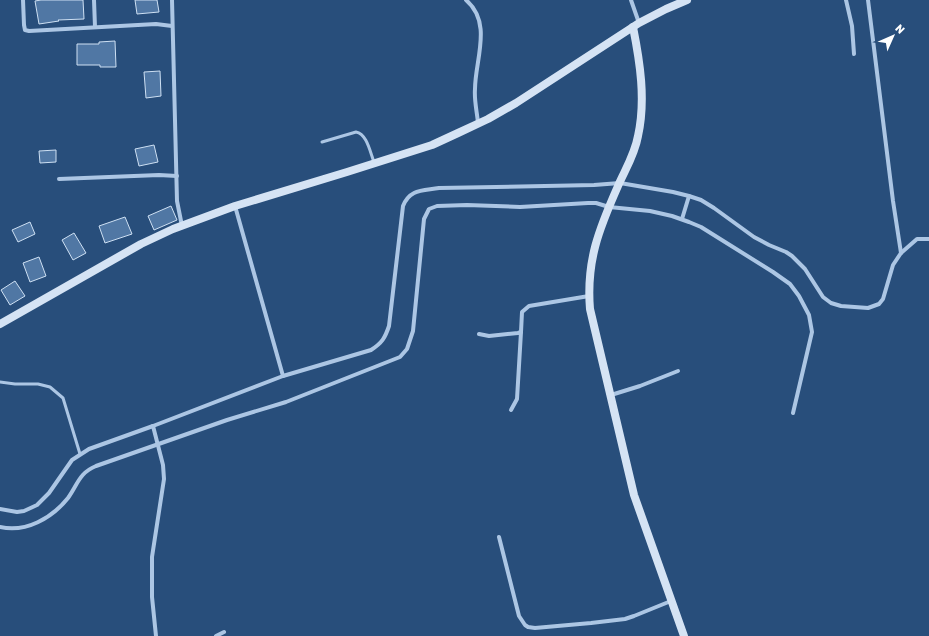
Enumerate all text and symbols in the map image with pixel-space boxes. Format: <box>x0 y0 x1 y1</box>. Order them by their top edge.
north arrow <box>873 16 913 56</box>
text: N <box>892 22 907 37</box>

